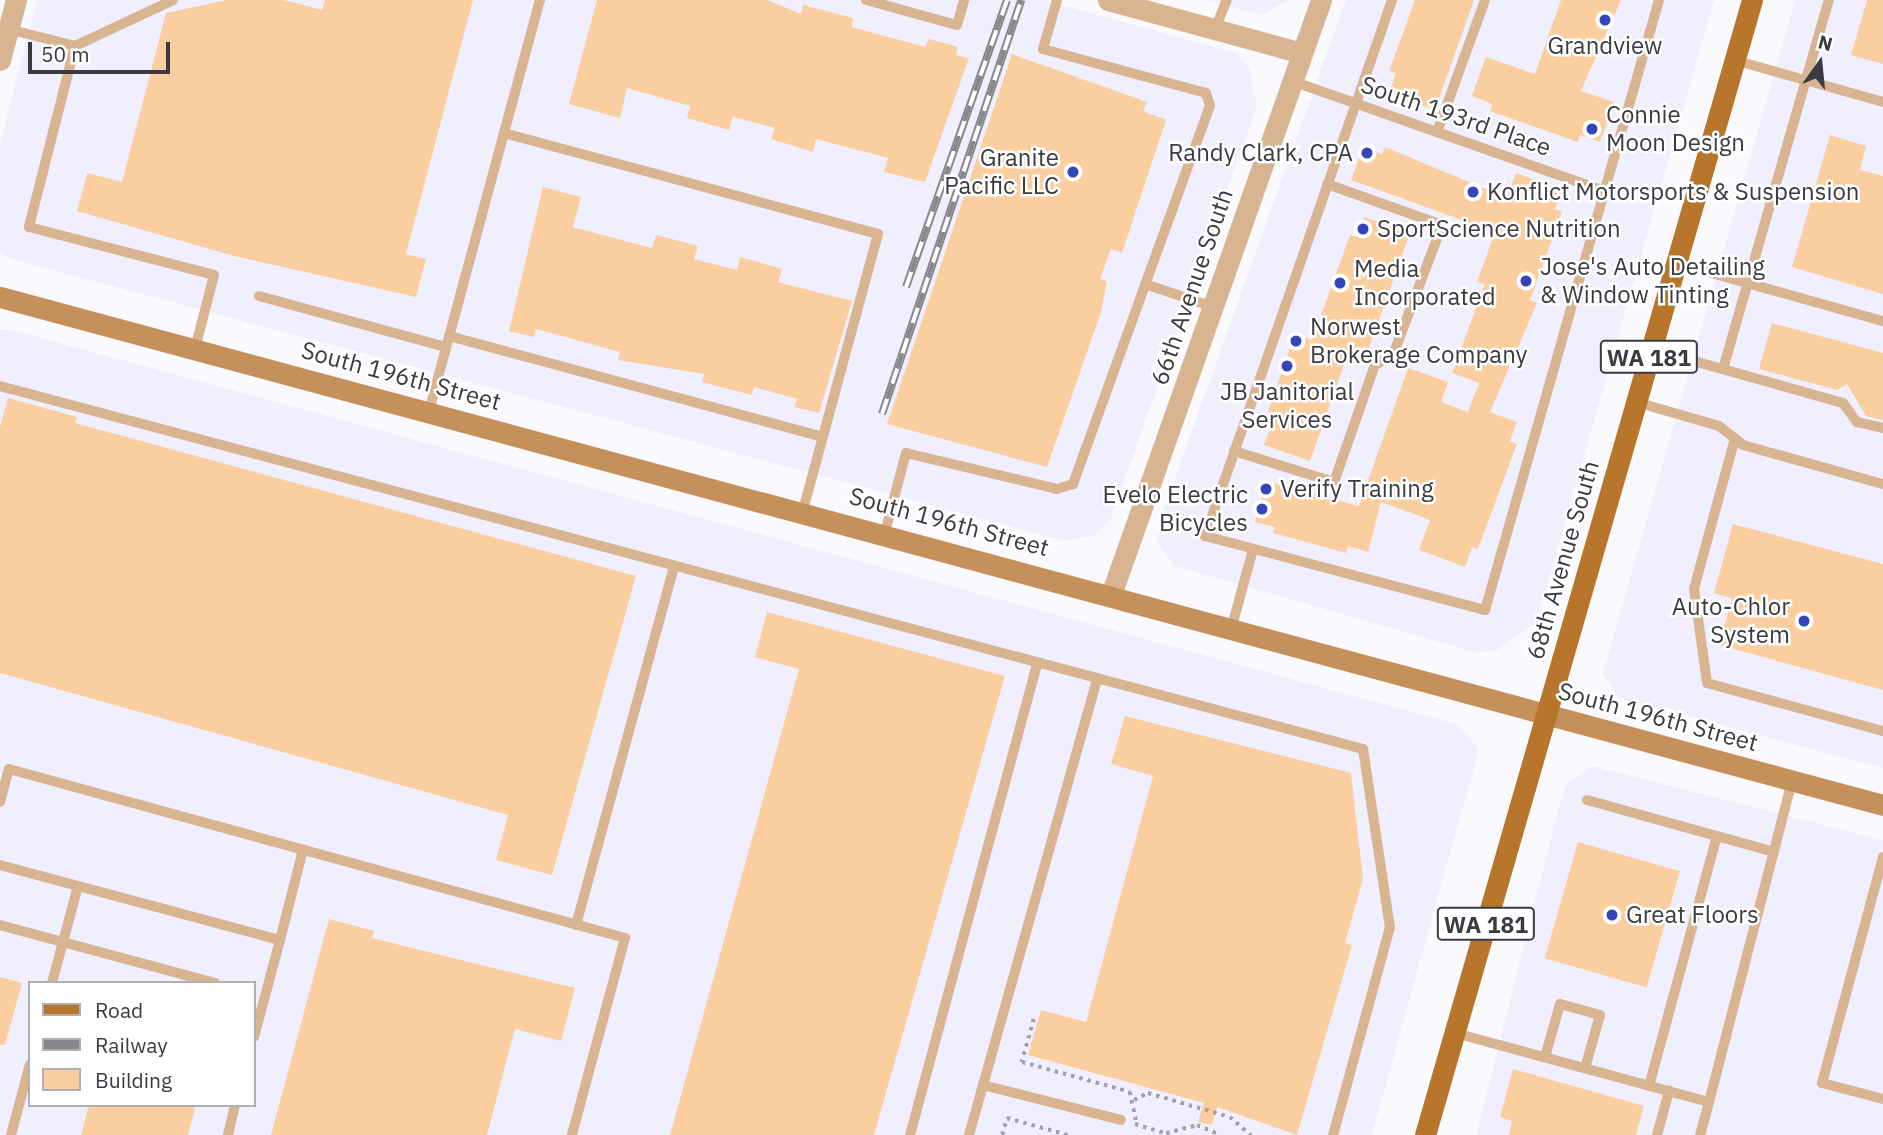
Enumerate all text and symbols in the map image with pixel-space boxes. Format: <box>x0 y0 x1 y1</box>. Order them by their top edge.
marker: Grandview <box>1597 12 1613 28</box>
scale bar <box>32 28 173 72</box>
north arrow <box>1785 28 1855 98</box>
text: N <box>1816 29 1835 56</box>
place label: Grandview <box>1547 32 1663 60</box>
text: 50 m <box>41 40 90 68</box>
street label: South 193rd Place <box>1357 70 1555 162</box>
place label: Connie Moon Design <box>1606 101 1745 157</box>
marker: Connie Moon Design <box>1584 121 1600 137</box>
place label: Randy Clark, CPA <box>1168 139 1353 167</box>
place label: Granite Pacific LLC <box>944 144 1059 200</box>
marker: Randy Clark, CPA <box>1359 145 1375 161</box>
marker: Granite Pacific LLC <box>1065 164 1081 180</box>
place label: Konflict Motorsports & Suspension <box>1487 178 1859 206</box>
marker: Konflict Motorsports & Suspension <box>1465 184 1481 200</box>
street label: 66th Avenue South <box>1145 185 1239 389</box>
place label: SportScience Nutrition <box>1377 215 1621 243</box>
marker: SportScience Nutrition <box>1355 221 1371 237</box>
place label: Jose's Auto Detailing & Window Tinting <box>1540 253 1765 309</box>
place label: Media Incorporated <box>1354 255 1496 311</box>
marker: Jose's Auto Detailing & Window Tinting <box>1518 273 1534 289</box>
marker: Media Incorporated <box>1332 275 1348 291</box>
place label: Norwest Brokerage Company <box>1310 313 1528 369</box>
marker: Norwest Brokerage Company <box>1288 333 1304 349</box>
street label: South 196th Street <box>298 335 504 417</box>
road number: WA 181 <box>1598 338 1700 376</box>
marker: JB Janitorial Services <box>1279 358 1295 374</box>
place label: JB Janitorial Services <box>1220 378 1354 434</box>
street label: 68th Avenue South <box>1521 457 1605 663</box>
place label: Verify Training <box>1280 475 1434 503</box>
street label: South 196th Street <box>846 481 1052 563</box>
place label: Evelo Electric Bicycles <box>1103 481 1248 537</box>
marker: Verify Training <box>1258 481 1274 497</box>
marker: Evelo Electric Bicycles <box>1254 501 1270 517</box>
place label: Auto-Chlor System <box>1672 593 1790 649</box>
marker: Auto-Chlor System <box>1796 613 1812 629</box>
street label: South 196th Street <box>1555 676 1761 758</box>
place label: Great Floors <box>1626 901 1759 929</box>
road number: WA 181 <box>1435 904 1537 944</box>
marker: Great Floors <box>1604 907 1620 923</box>
legend <box>28 981 256 1107</box>
text: Road <box>95 996 143 1024</box>
text: Railway <box>95 1031 168 1059</box>
text: Building <box>95 1066 172 1094</box>

